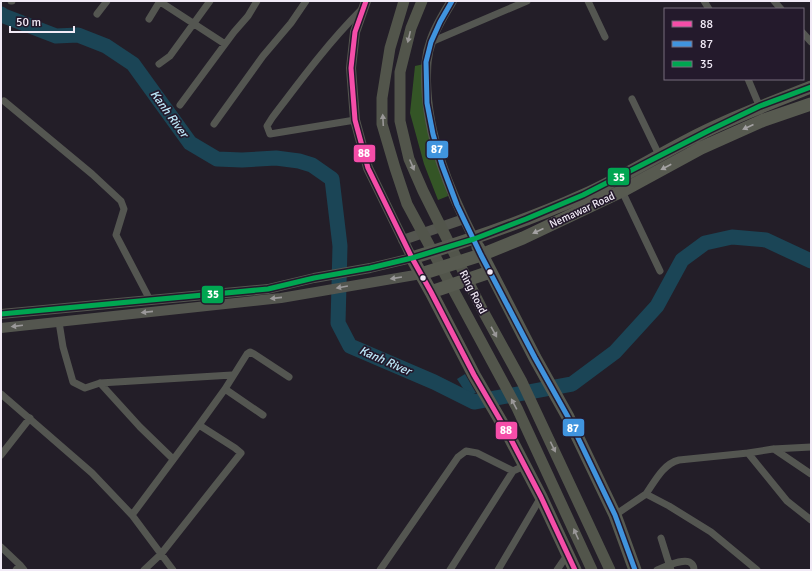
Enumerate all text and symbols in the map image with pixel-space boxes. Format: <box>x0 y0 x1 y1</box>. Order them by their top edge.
scale bar <box>10 8 74 34</box>
legend <box>664 8 804 80</box>
text: 50 m <box>16 15 41 30</box>
text: 88 <box>700 17 713 32</box>
one-way arrow <box>405 31 411 44</box>
text: 87 <box>700 37 713 52</box>
text: 35 <box>700 57 713 72</box>
water label: Kanh River <box>147 87 192 142</box>
one-way arrow <box>379 114 386 126</box>
one-way arrow <box>743 124 754 130</box>
line badge: 87 <box>426 140 449 159</box>
text: 87 <box>431 143 443 156</box>
line badge: 88 <box>353 144 376 163</box>
text: 88 <box>358 147 370 160</box>
one-way arrow <box>409 159 415 170</box>
one-way arrow <box>661 163 672 170</box>
line badge: 35 <box>607 167 630 186</box>
text: 35 <box>613 171 625 184</box>
street label: Nemawar Road <box>547 189 617 231</box>
one-way arrow <box>532 228 543 234</box>
unlabelled marker <box>485 267 495 277</box>
street label: Ring Road <box>456 268 490 316</box>
unlabelled marker <box>418 273 428 283</box>
one-way arrow <box>390 276 402 282</box>
one-way arrow <box>336 284 348 290</box>
line badge: 35 <box>201 285 224 304</box>
text: 35 <box>207 288 219 301</box>
one-way arrow <box>270 295 282 302</box>
one-way arrow <box>141 309 153 316</box>
one-way arrow <box>11 323 24 330</box>
one-way arrow <box>491 326 497 337</box>
water label: Kanh River <box>357 343 415 380</box>
one-way arrow <box>511 398 518 410</box>
line badge: 87 <box>562 418 585 437</box>
line badge: 88 <box>495 421 518 440</box>
text: 87 <box>567 422 579 435</box>
text: 88 <box>500 424 512 437</box>
one-way arrow <box>550 442 556 453</box>
one-way arrow <box>572 528 578 540</box>

